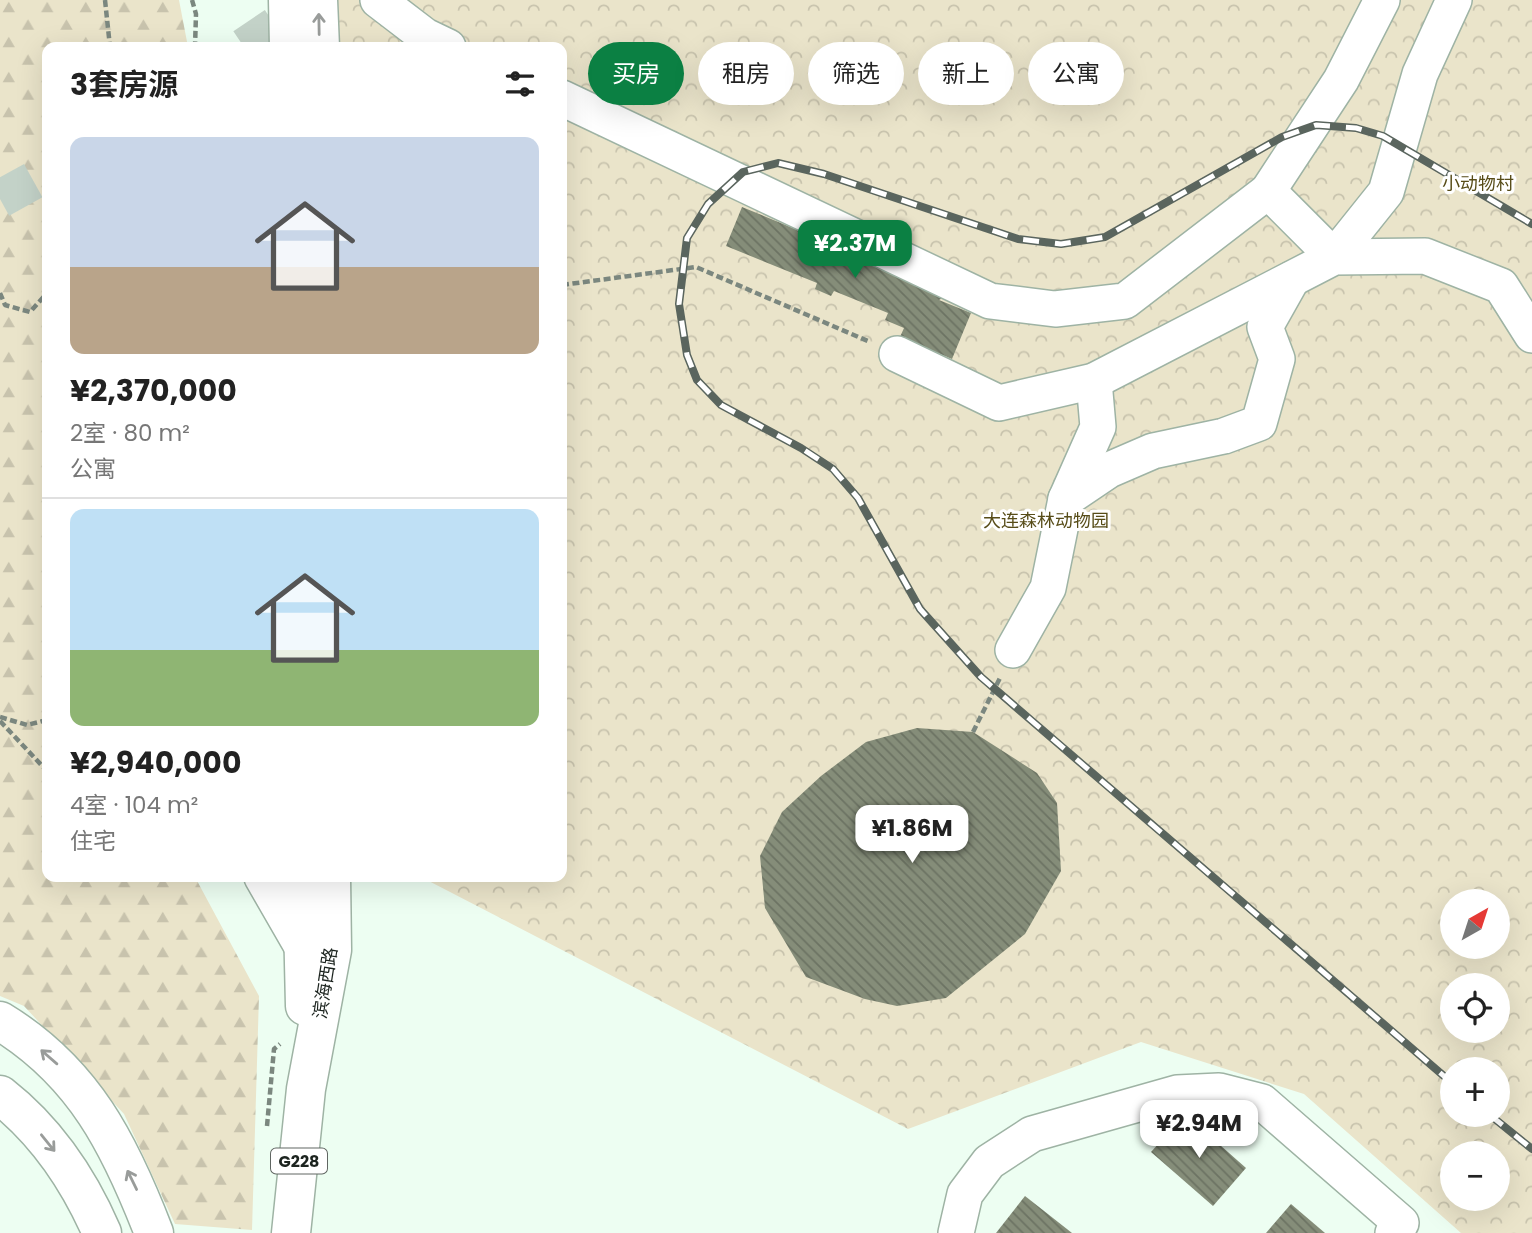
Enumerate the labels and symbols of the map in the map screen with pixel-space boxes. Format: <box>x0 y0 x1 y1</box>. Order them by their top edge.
one-way arrow <box>313 12 326 35</box>
park label: 小动物村 <box>1442 171 1514 196</box>
pin: ¥2.37M <box>798 220 912 280</box>
park label: 大连森林动物园 <box>983 508 1109 533</box>
pin: ¥1.86M <box>855 806 969 865</box>
north arrow <box>1440 889 1510 959</box>
street label: 滨海西路 <box>307 945 343 1021</box>
one-way arrow <box>40 1049 58 1065</box>
pin: ¥2.94M <box>1142 1100 1256 1160</box>
one-way arrow <box>41 1134 56 1152</box>
road number: G228 <box>271 1148 327 1174</box>
one-way arrow <box>125 1170 139 1191</box>

